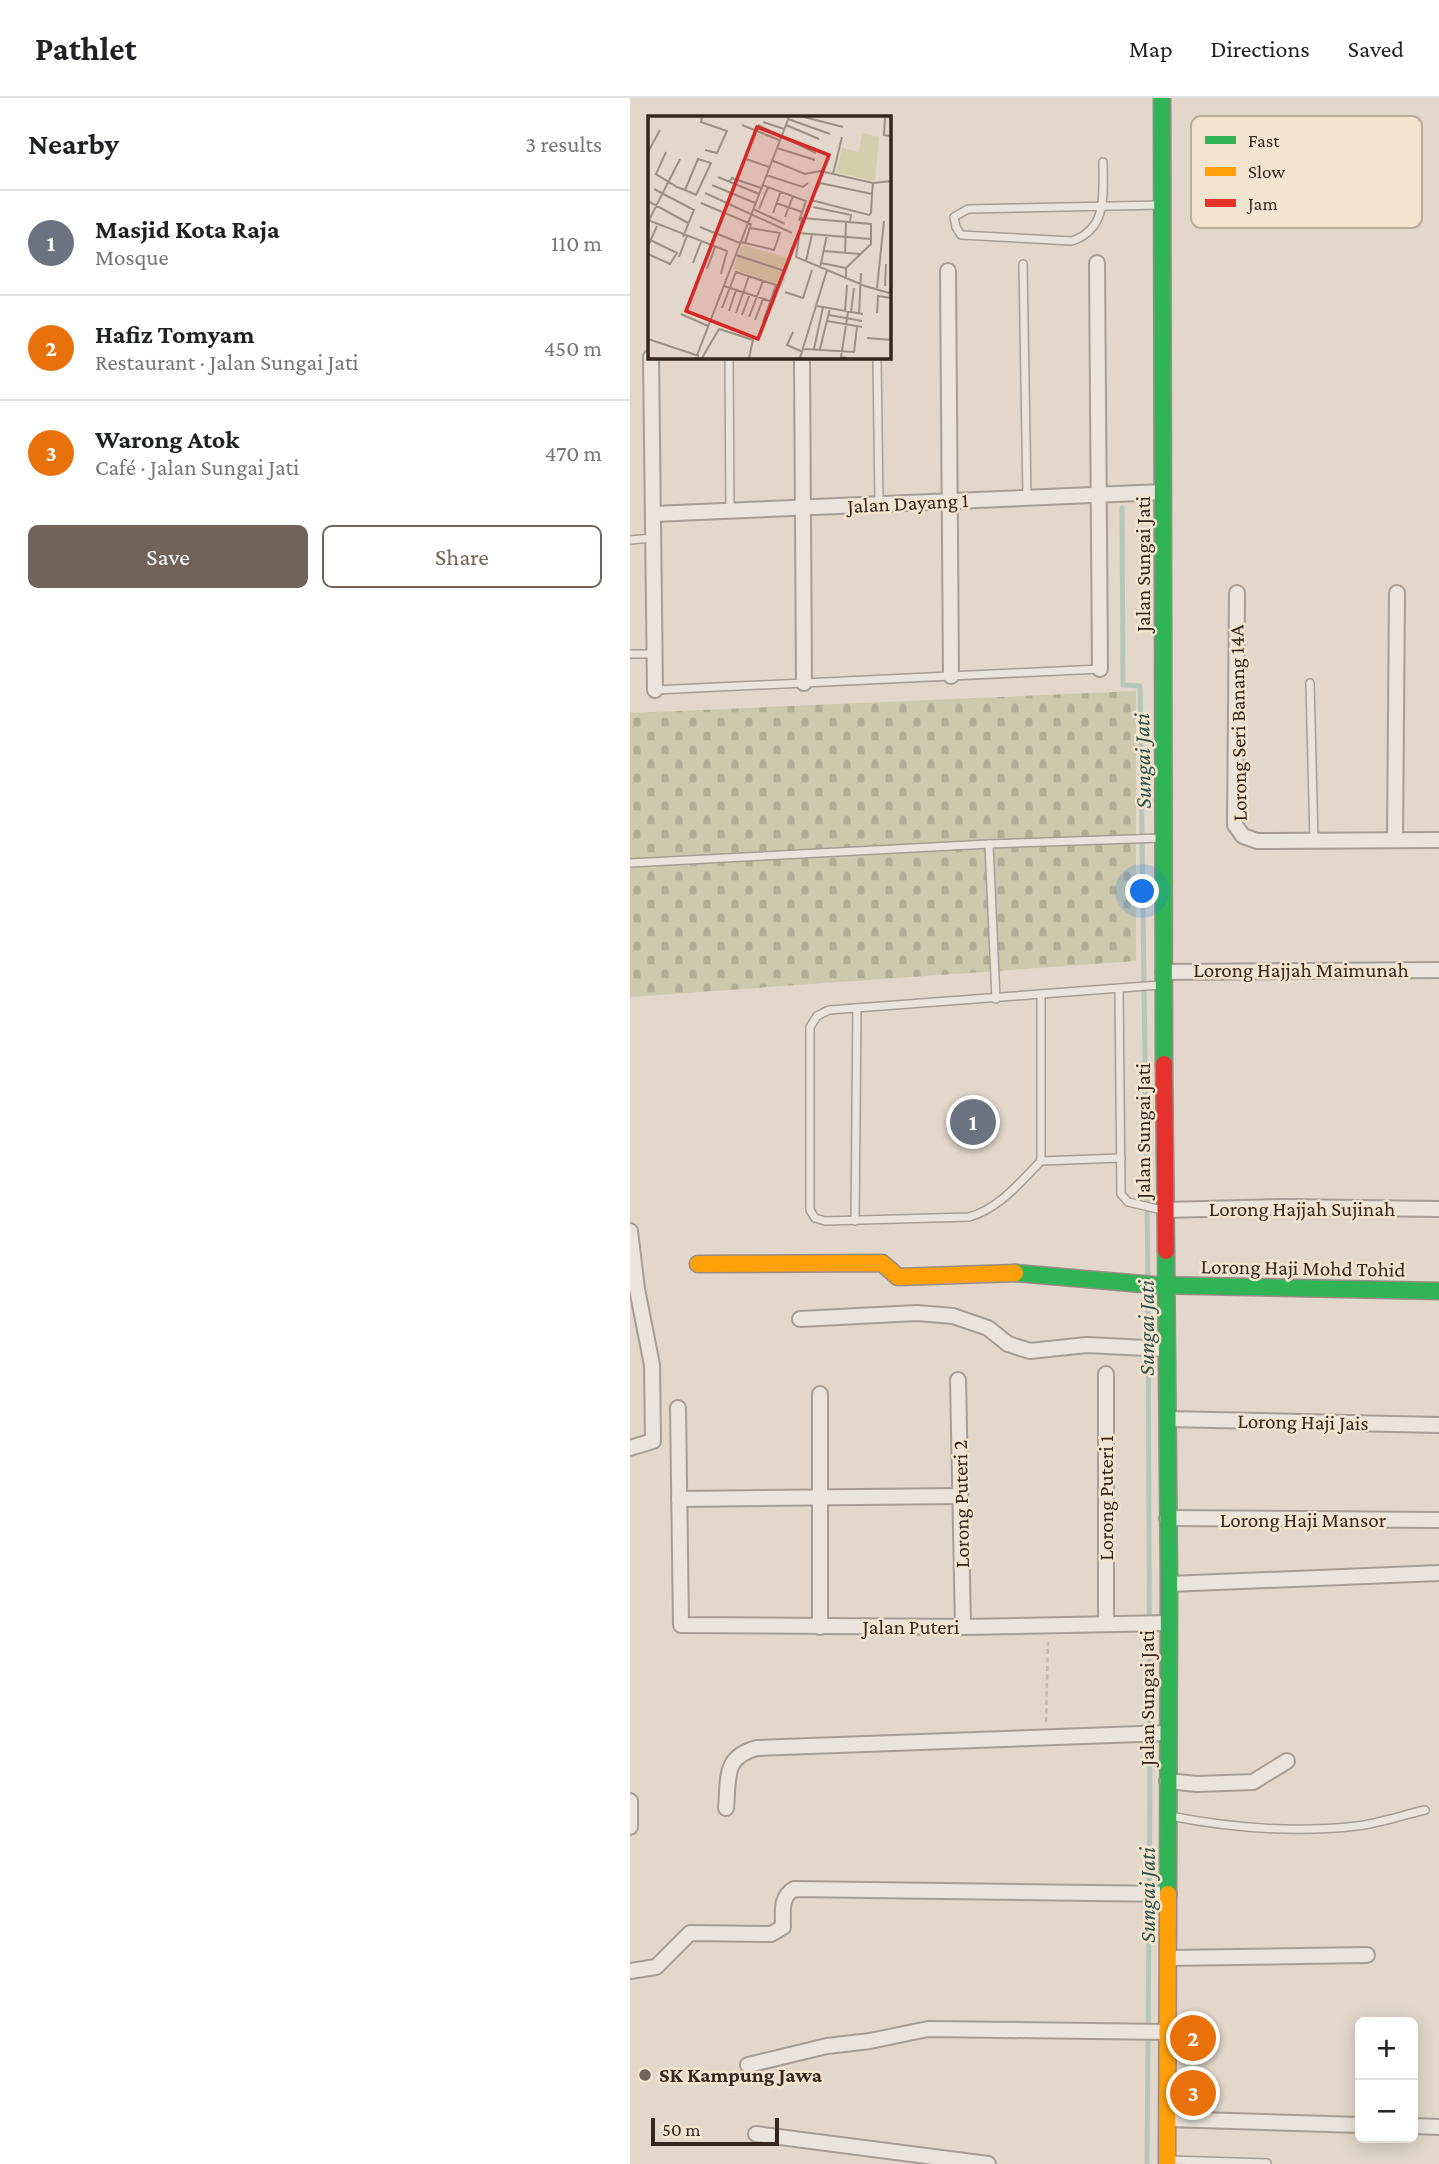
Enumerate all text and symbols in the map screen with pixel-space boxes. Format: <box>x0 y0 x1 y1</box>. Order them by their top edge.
text: Pathlet <box>35 30 137 67</box>
text: Map <box>1129 35 1173 62</box>
text: Directions <box>1211 35 1310 62</box>
text: Saved <box>1348 35 1404 62</box>
inset map <box>648 116 891 359</box>
legend <box>1191 116 1422 228</box>
text: Nearby <box>28 127 119 160</box>
text: Fast <box>1248 130 1280 151</box>
text: 3 results <box>525 131 602 157</box>
text: Slow <box>1248 161 1285 182</box>
text: Jam <box>1246 193 1278 214</box>
text: Masjid Kota Raja <box>95 215 280 244</box>
text: 1 <box>47 230 55 256</box>
text: 110 m <box>551 230 602 256</box>
text: Mosque <box>95 244 169 270</box>
text: Hafiz Tomyam <box>95 320 255 349</box>
text: 2 <box>45 335 57 361</box>
text: 450 m <box>544 335 602 361</box>
text: Restaurant · Jalan Sungai Jati <box>95 349 359 375</box>
text: Warong Atok <box>95 425 239 454</box>
text: 3 <box>45 440 57 466</box>
text: 470 m <box>545 440 602 466</box>
text: Café · Jalan Sungai Jati <box>95 454 299 480</box>
street label: Jalan Dayang 1 <box>845 488 969 518</box>
street label: Jalan Sungai Jati <box>1131 495 1155 634</box>
button: Save <box>28 525 308 588</box>
button: Share <box>322 525 602 588</box>
street label: Lorong Seri Banang 14A <box>1224 624 1252 822</box>
water label: Sungai Jati <box>1128 712 1156 809</box>
your location <box>1125 874 1159 908</box>
street label: Lorong Hajjah Maimunah <box>1193 958 1409 982</box>
street label: Jalan Sungai Jati <box>1131 1062 1155 1201</box>
pin: 1 <box>950 1096 996 1148</box>
street label: Lorong Hajjah Sujinah <box>1209 1197 1395 1221</box>
street label: Lorong Haji Mohd Tohid <box>1200 1254 1406 1282</box>
water label: Sungai Jati <box>1133 1279 1159 1376</box>
street label: Lorong Haji Jais <box>1237 1409 1369 1435</box>
street label: Lorong Puteri 1 <box>1094 1435 1118 1561</box>
street label: Lorong Puteri 2 <box>948 1440 974 1568</box>
street label: Lorong Haji Mansor <box>1220 1508 1387 1532</box>
street label: Jalan Puteri <box>860 1615 960 1639</box>
street label: Jalan Sungai Jati <box>1135 1629 1159 1768</box>
water label: Sungai Jati <box>1134 1846 1160 1943</box>
pin: 2 <box>1170 2012 1216 2064</box>
map controls <box>1355 2017 1418 2143</box>
button: + <box>1355 2017 1418 2080</box>
place label: SK Kampung Jawa <box>659 2063 823 2087</box>
marker: SK Kampung Jawa <box>637 2067 653 2083</box>
pin: 3 <box>1170 2067 1216 2119</box>
button: − <box>1355 2080 1418 2143</box>
scale bar <box>651 2115 779 2147</box>
text: 50 m <box>662 2119 701 2140</box>

